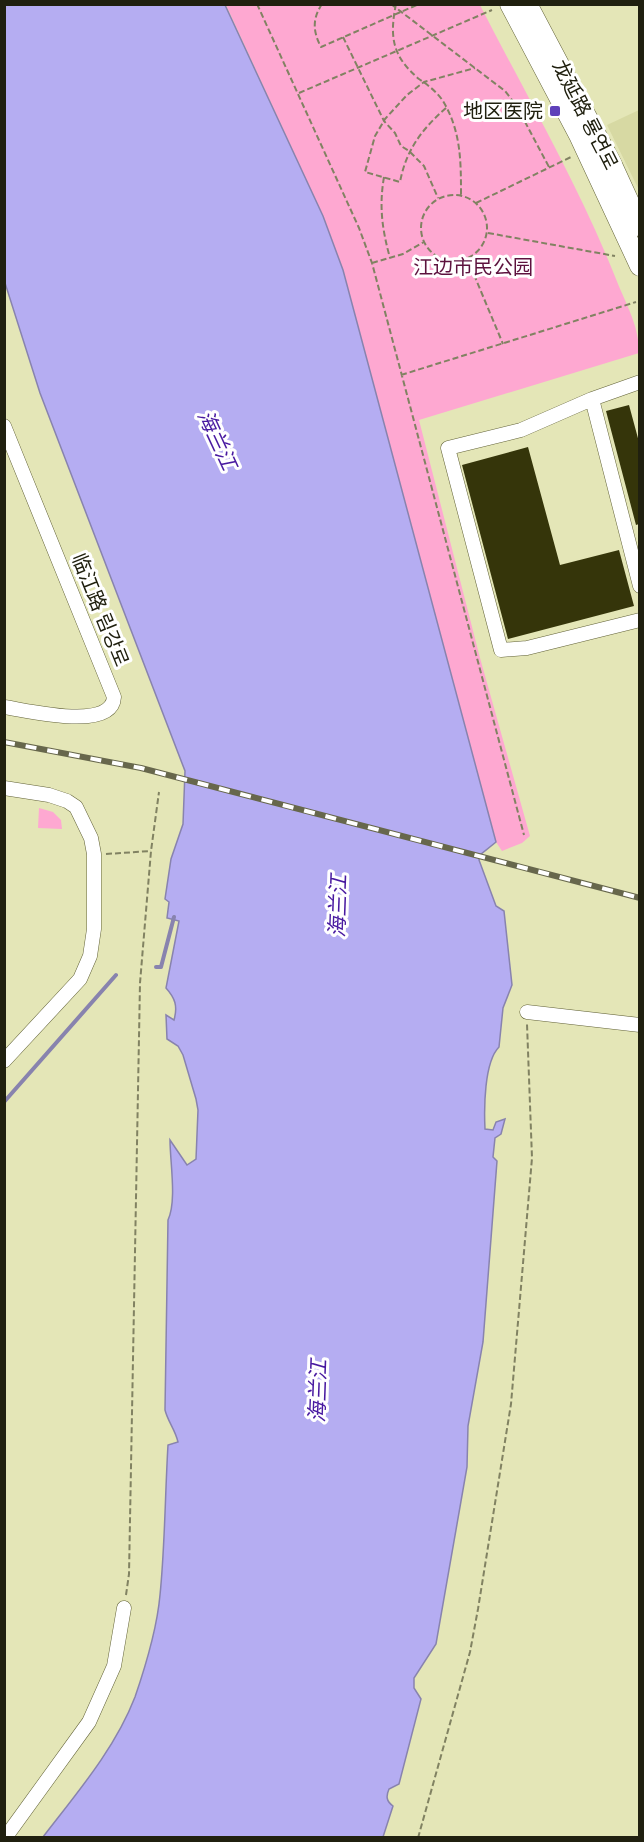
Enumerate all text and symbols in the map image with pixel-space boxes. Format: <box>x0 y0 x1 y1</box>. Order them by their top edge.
street label: 龙延路 룡연로 <box>548 56 622 174</box>
place label: 地区医院 <box>463 100 543 123</box>
marker: 地区医院 <box>548 104 562 118</box>
park label: 江边市民公园 <box>413 256 533 279</box>
water label: 海兰江 <box>193 406 242 475</box>
street label: 临江路 림강로 <box>67 550 133 670</box>
water label: 海兰江 <box>325 872 351 938</box>
water label: 海兰江 <box>305 1357 331 1423</box>

